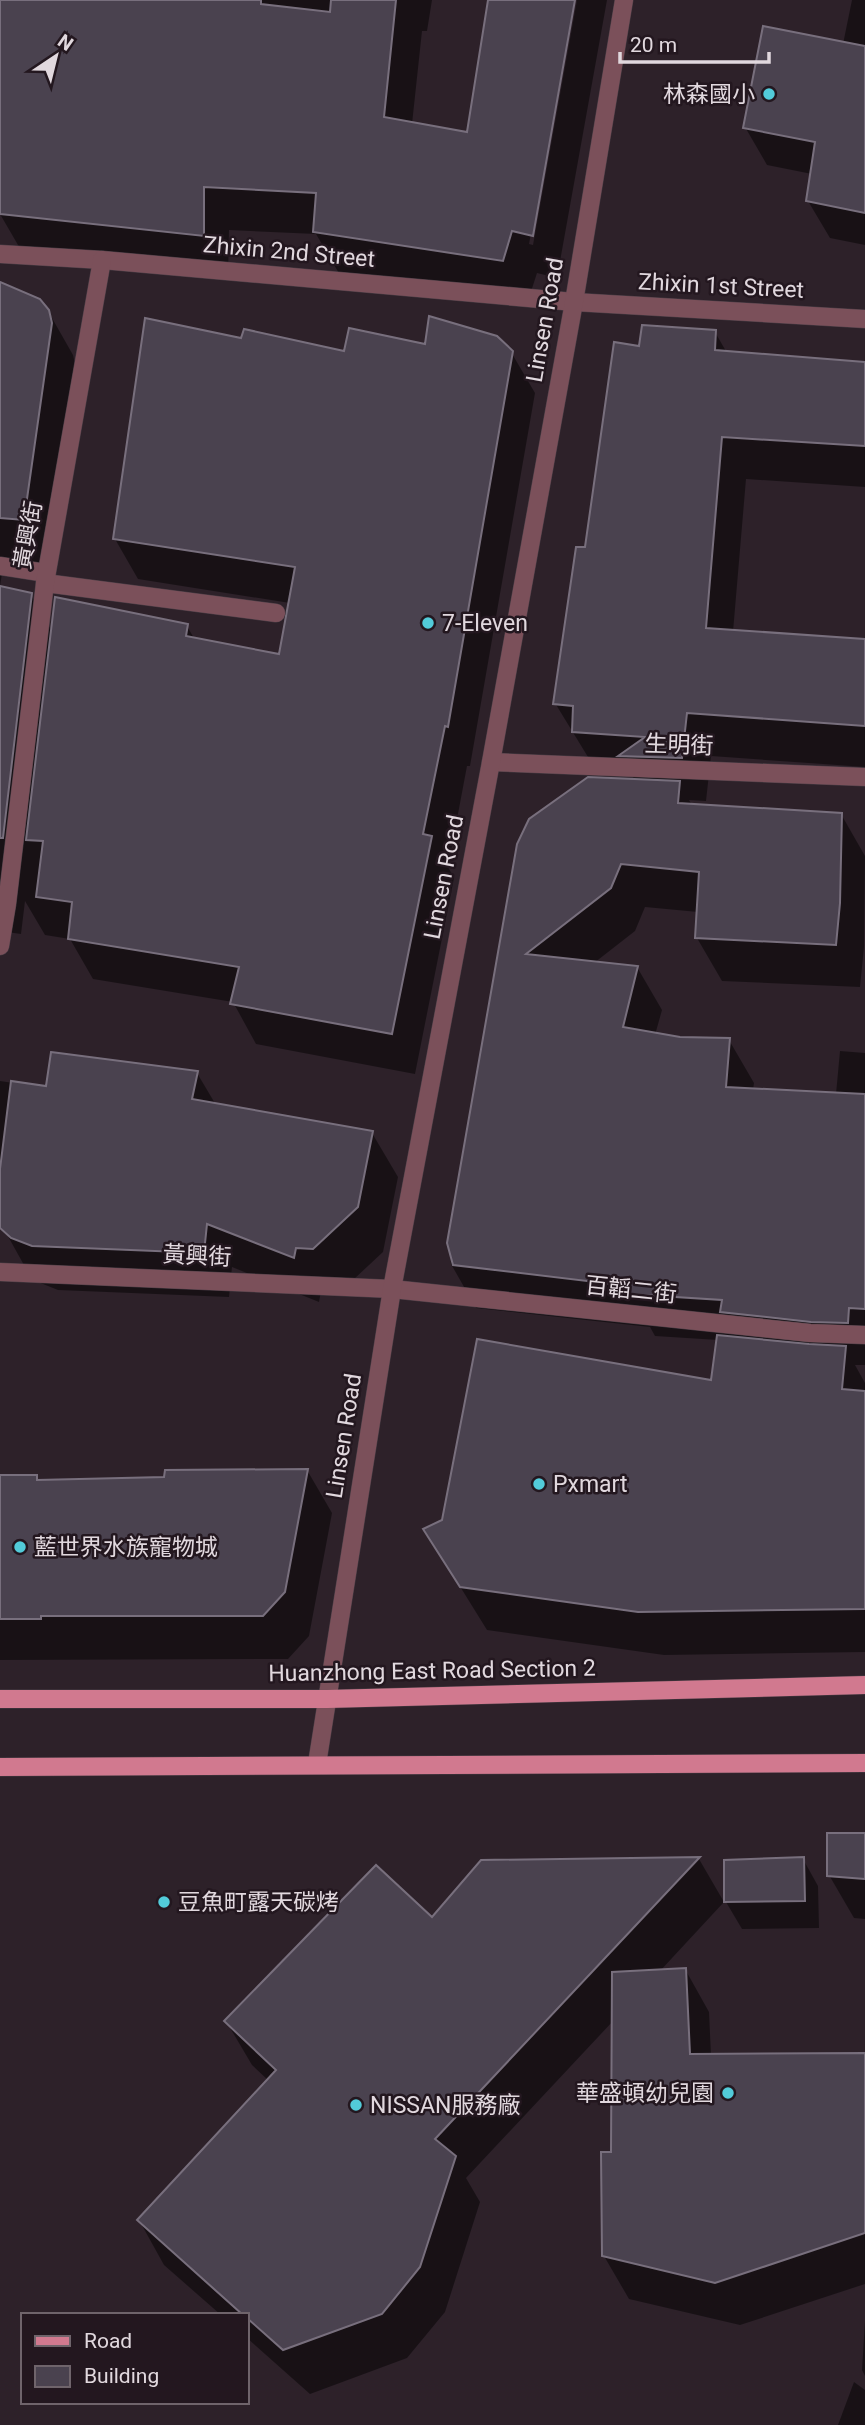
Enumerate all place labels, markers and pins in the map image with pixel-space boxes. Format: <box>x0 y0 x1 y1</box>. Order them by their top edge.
place label: 林森國小 <box>663 81 755 108</box>
marker: 林森國小 <box>761 86 777 102</box>
place label: 7-Eleven <box>442 610 528 637</box>
marker: 7-Eleven <box>420 615 436 631</box>
place label: Pxmart <box>553 1471 627 1498</box>
marker: Pxmart <box>531 1476 547 1492</box>
place label: 藍世界水族寵物城 <box>34 1534 218 1561</box>
marker: 藍世界水族寵物城 <box>12 1539 28 1555</box>
place label: 豆魚町露天碳烤 <box>178 1889 339 1916</box>
marker: 豆魚町露天碳烤 <box>156 1894 172 1910</box>
place label: 華盛頓幼兒園 <box>576 2080 714 2107</box>
marker: 華盛頓幼兒園 <box>720 2085 736 2101</box>
place label: NISSAN服務廠 <box>370 2092 520 2119</box>
marker: NISSAN服務廠 <box>348 2097 364 2113</box>

